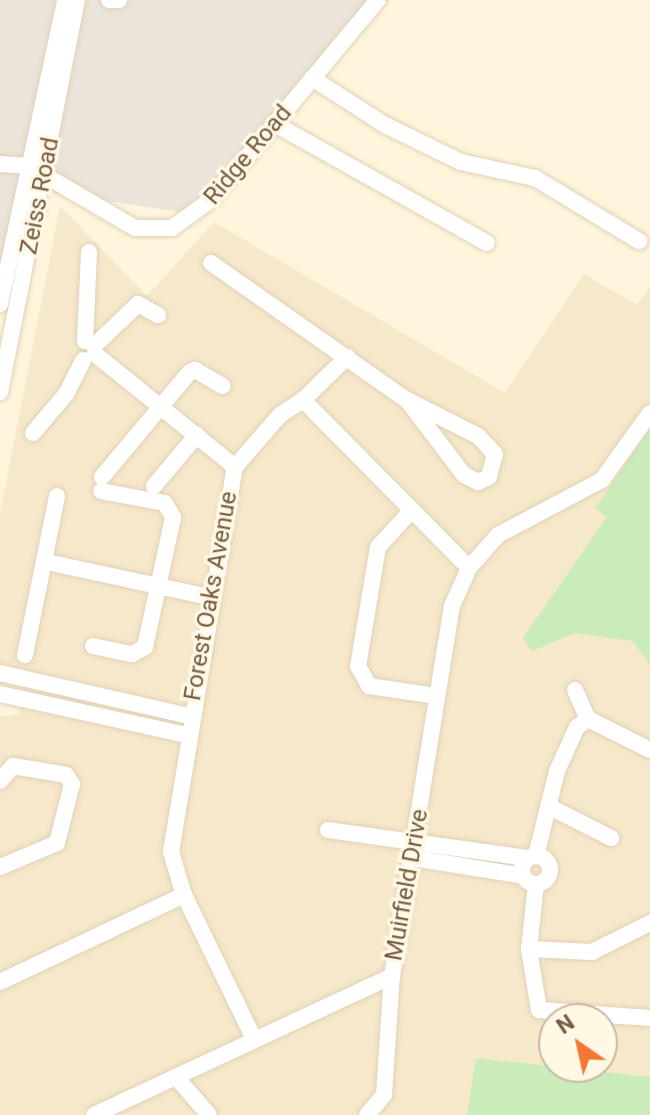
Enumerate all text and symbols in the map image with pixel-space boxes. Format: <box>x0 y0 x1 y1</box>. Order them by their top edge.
street label: Ridge Road <box>198 99 298 211</box>
street label: Zeiss Road <box>15 135 65 257</box>
street label: Forest Oaks Avenue <box>178 489 244 703</box>
street label: Muirfield Drive <box>379 807 435 963</box>
north arrow <box>538 1003 618 1083</box>
text: N <box>552 1010 579 1039</box>

